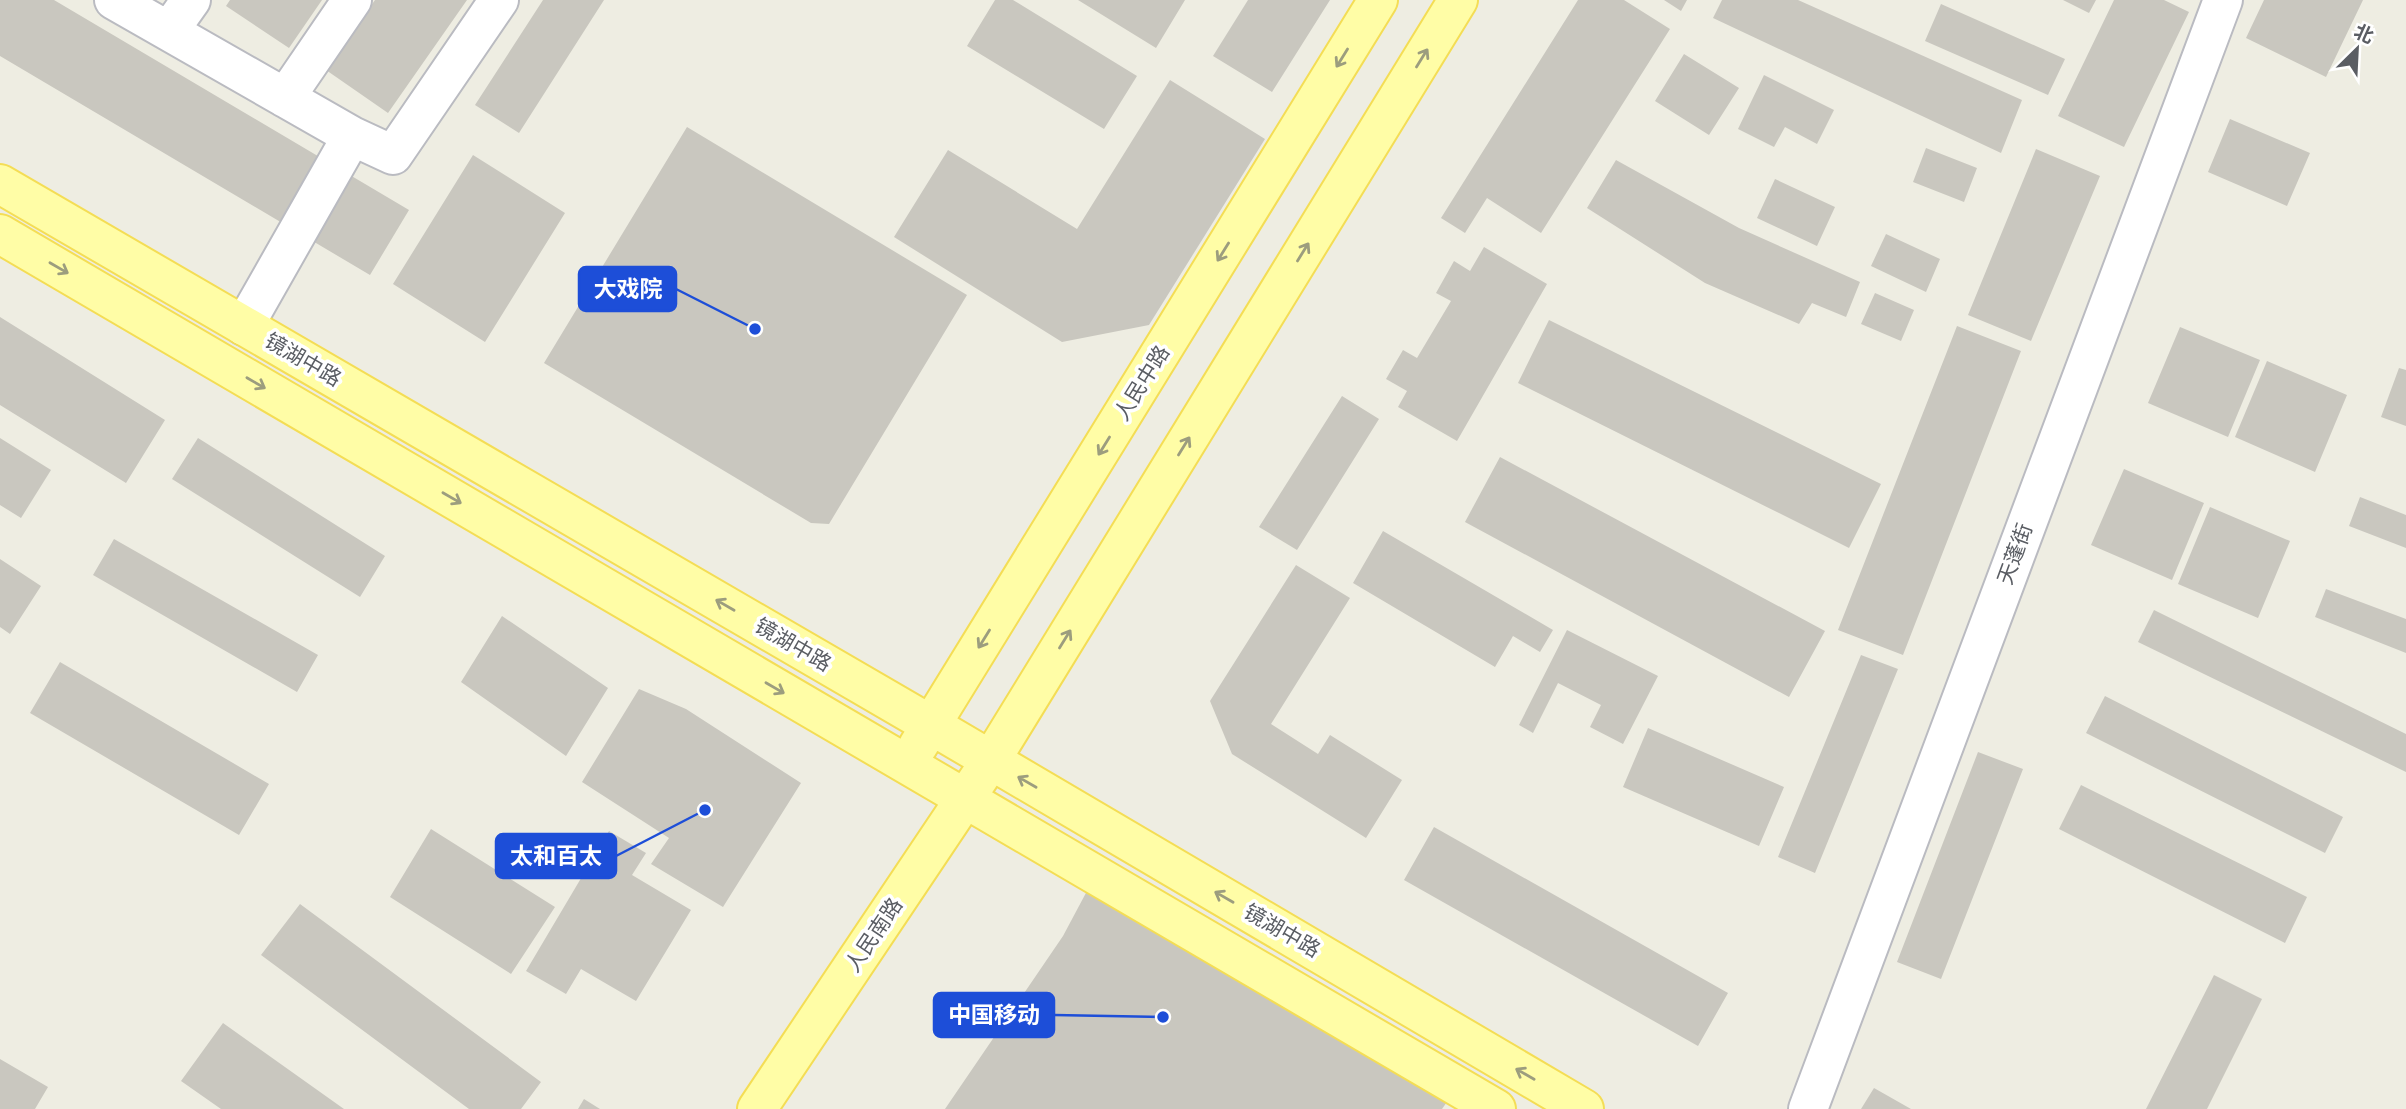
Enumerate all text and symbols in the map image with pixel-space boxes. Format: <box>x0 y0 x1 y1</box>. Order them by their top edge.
north arrow <box>2322 14 2392 84</box>
text: 北 <box>2349 19 2377 51</box>
one-way arrow <box>1335 48 1349 68</box>
one-way arrow <box>1416 48 1430 68</box>
one-way arrow <box>1215 241 1229 261</box>
one-way arrow <box>1297 242 1311 262</box>
one-way arrow <box>49 262 69 276</box>
callout: 大戏院 <box>579 267 676 311</box>
text: 大戏院 <box>594 273 663 306</box>
street label: 镜湖中路 <box>259 326 347 394</box>
street label: 人民中路 <box>1107 339 1177 427</box>
one-way arrow <box>245 376 265 390</box>
one-way arrow <box>1096 435 1110 455</box>
one-way arrow <box>1178 436 1192 456</box>
one-way arrow <box>441 491 461 505</box>
street label: 天蓬街 <box>1990 519 2040 589</box>
one-way arrow <box>716 598 736 612</box>
street label: 镜湖中路 <box>749 611 837 679</box>
one-way arrow <box>977 629 991 649</box>
one-way arrow <box>1059 630 1073 650</box>
one-way arrow <box>764 681 784 695</box>
one-way arrow <box>1018 774 1038 788</box>
callout: 太和百太 <box>496 834 616 878</box>
text: 太和百太 <box>510 840 602 873</box>
one-way arrow <box>1214 890 1234 904</box>
street label: 人民南路 <box>838 892 910 978</box>
street label: 镜湖中路 <box>1238 897 1326 965</box>
callout: 中国移动 <box>934 993 1054 1037</box>
text: 中国移动 <box>948 999 1040 1032</box>
one-way arrow <box>1516 1067 1536 1081</box>

